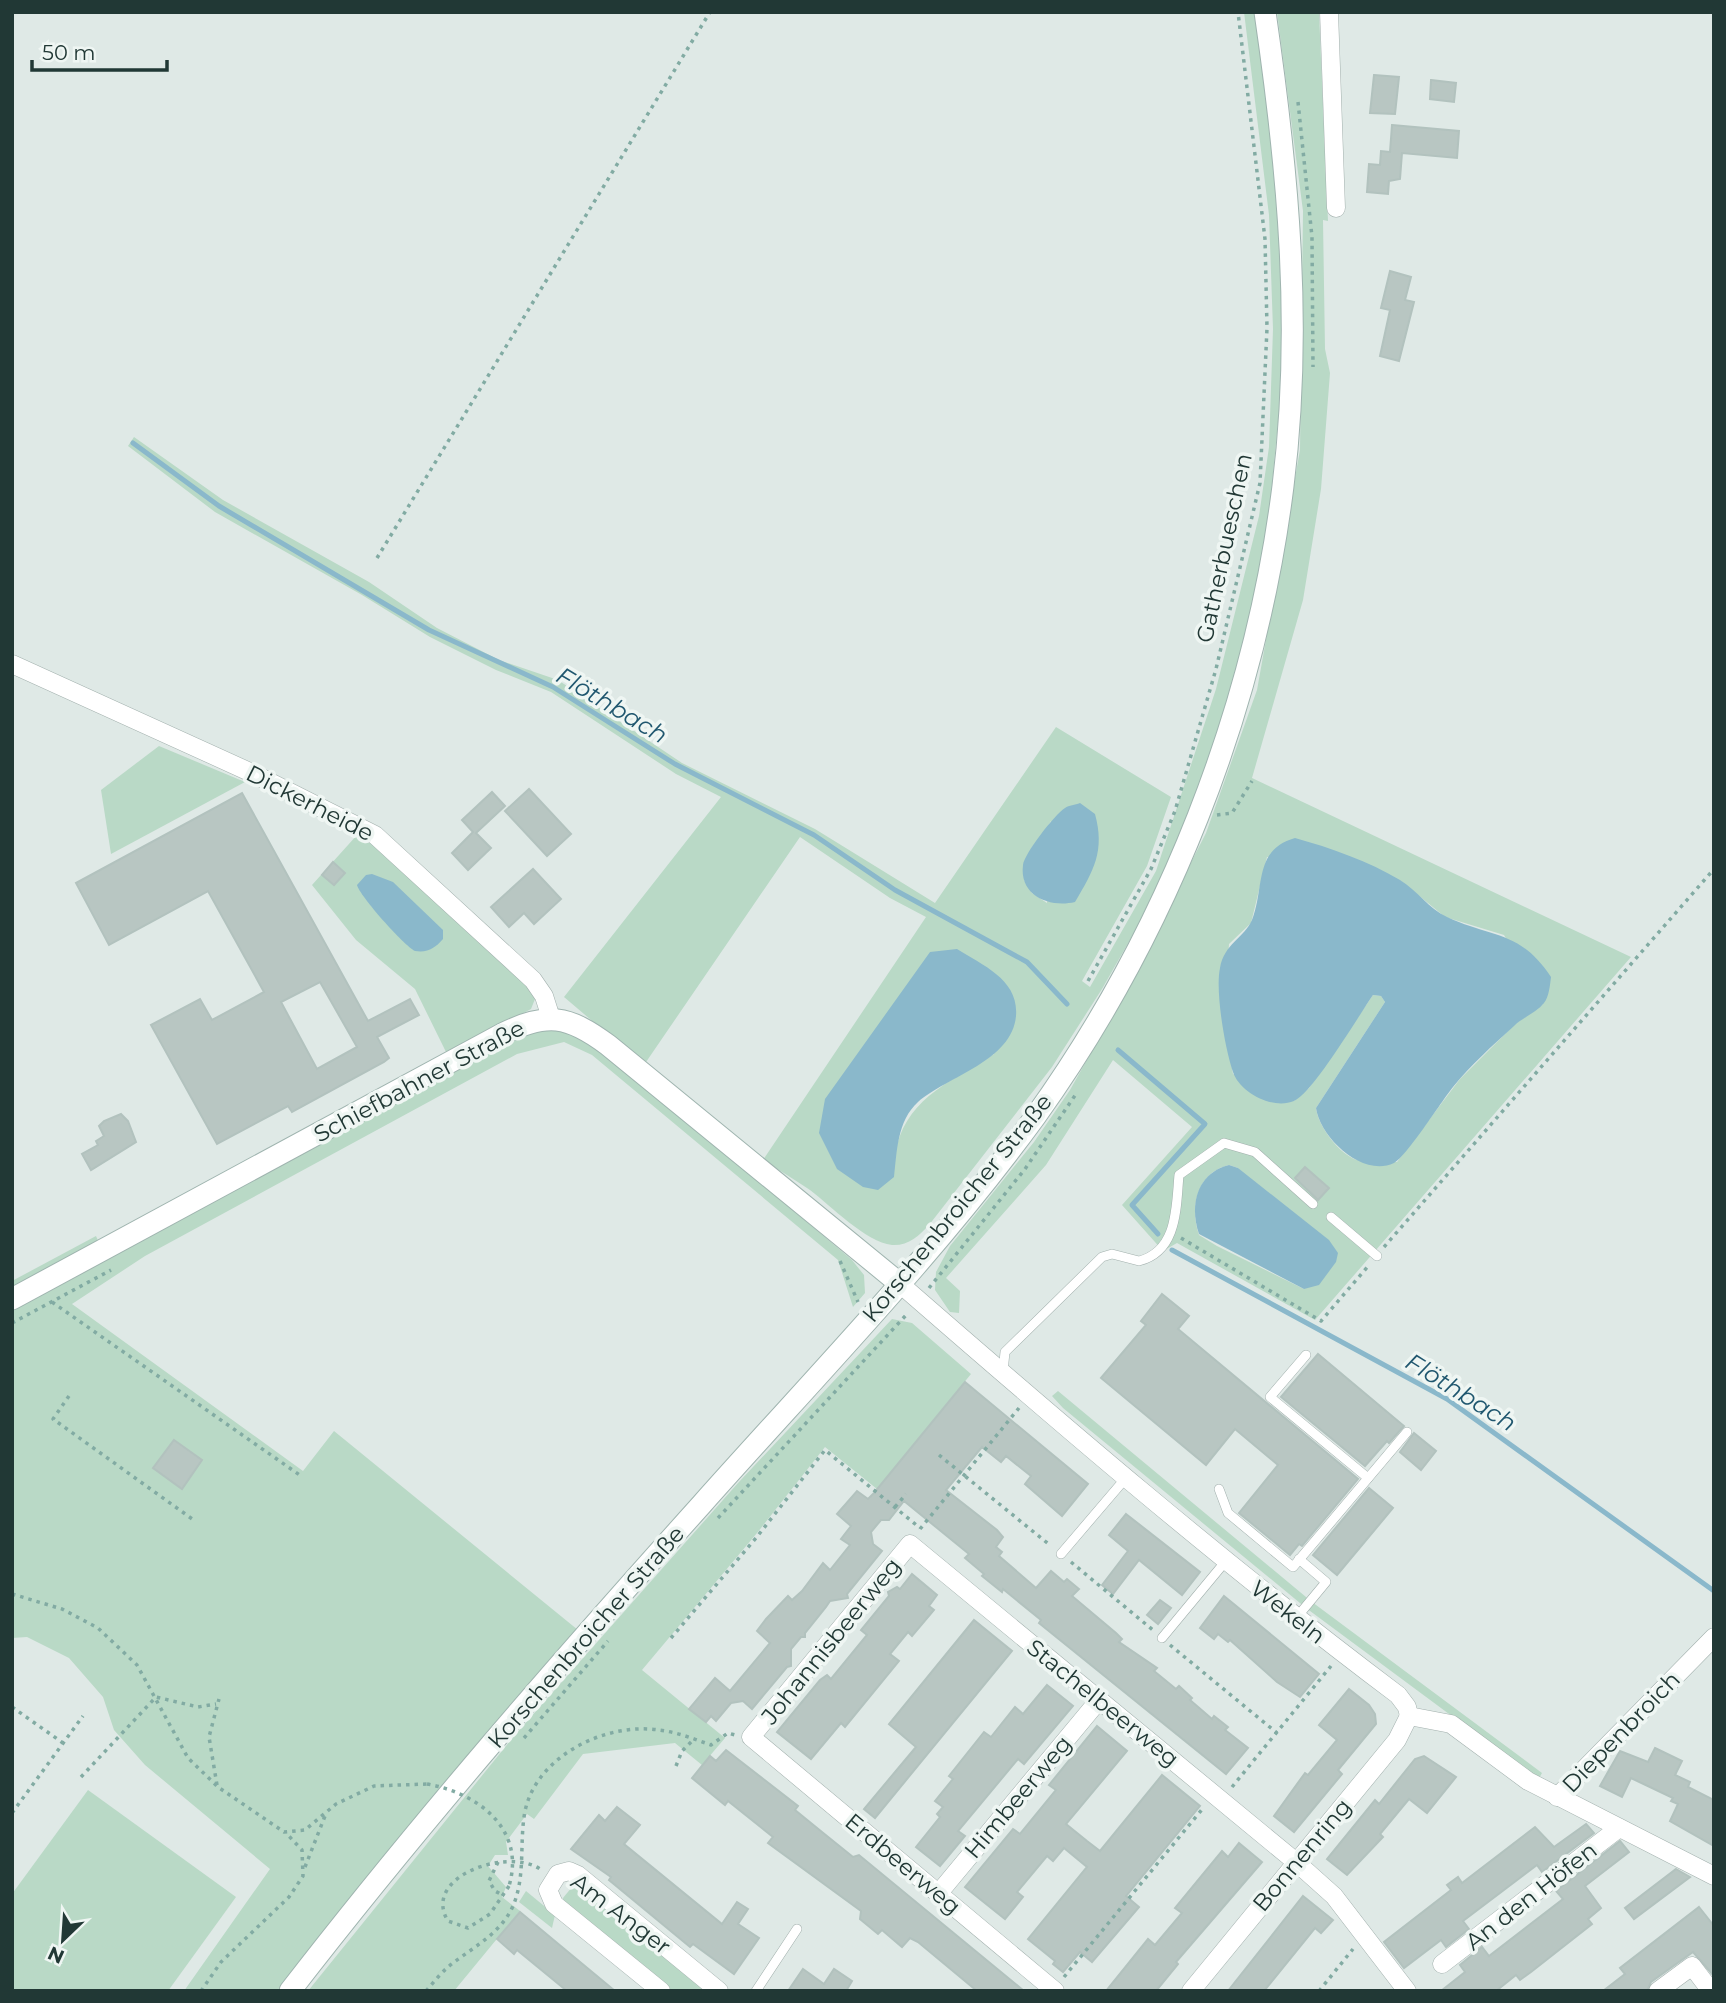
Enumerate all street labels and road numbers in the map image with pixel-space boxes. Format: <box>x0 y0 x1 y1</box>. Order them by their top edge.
street label: Gatherbueschen <box>1190 451 1258 645</box>
street label: Dickerheide <box>242 759 378 847</box>
street label: Schiefbahner Straße <box>309 1014 529 1148</box>
street label: Korschenbroicher Straße <box>856 1088 1058 1328</box>
street label: Korschenbroicher Straße <box>482 1520 690 1754</box>
street label: Johannisbeerweg <box>755 1552 907 1731</box>
street label: Wekeln <box>1245 1574 1331 1650</box>
street label: Stachelbeerweg <box>1021 1633 1185 1773</box>
street label: Diepenbroich <box>1556 1666 1686 1798</box>
street label: Himbeerweg <box>958 1730 1078 1864</box>
street label: Bonnenring <box>1247 1793 1357 1917</box>
street label: Erdbeerweg <box>839 1808 967 1920</box>
street label: An den Höfen <box>1460 1836 1602 1956</box>
street label: Am Anger <box>566 1867 676 1961</box>

